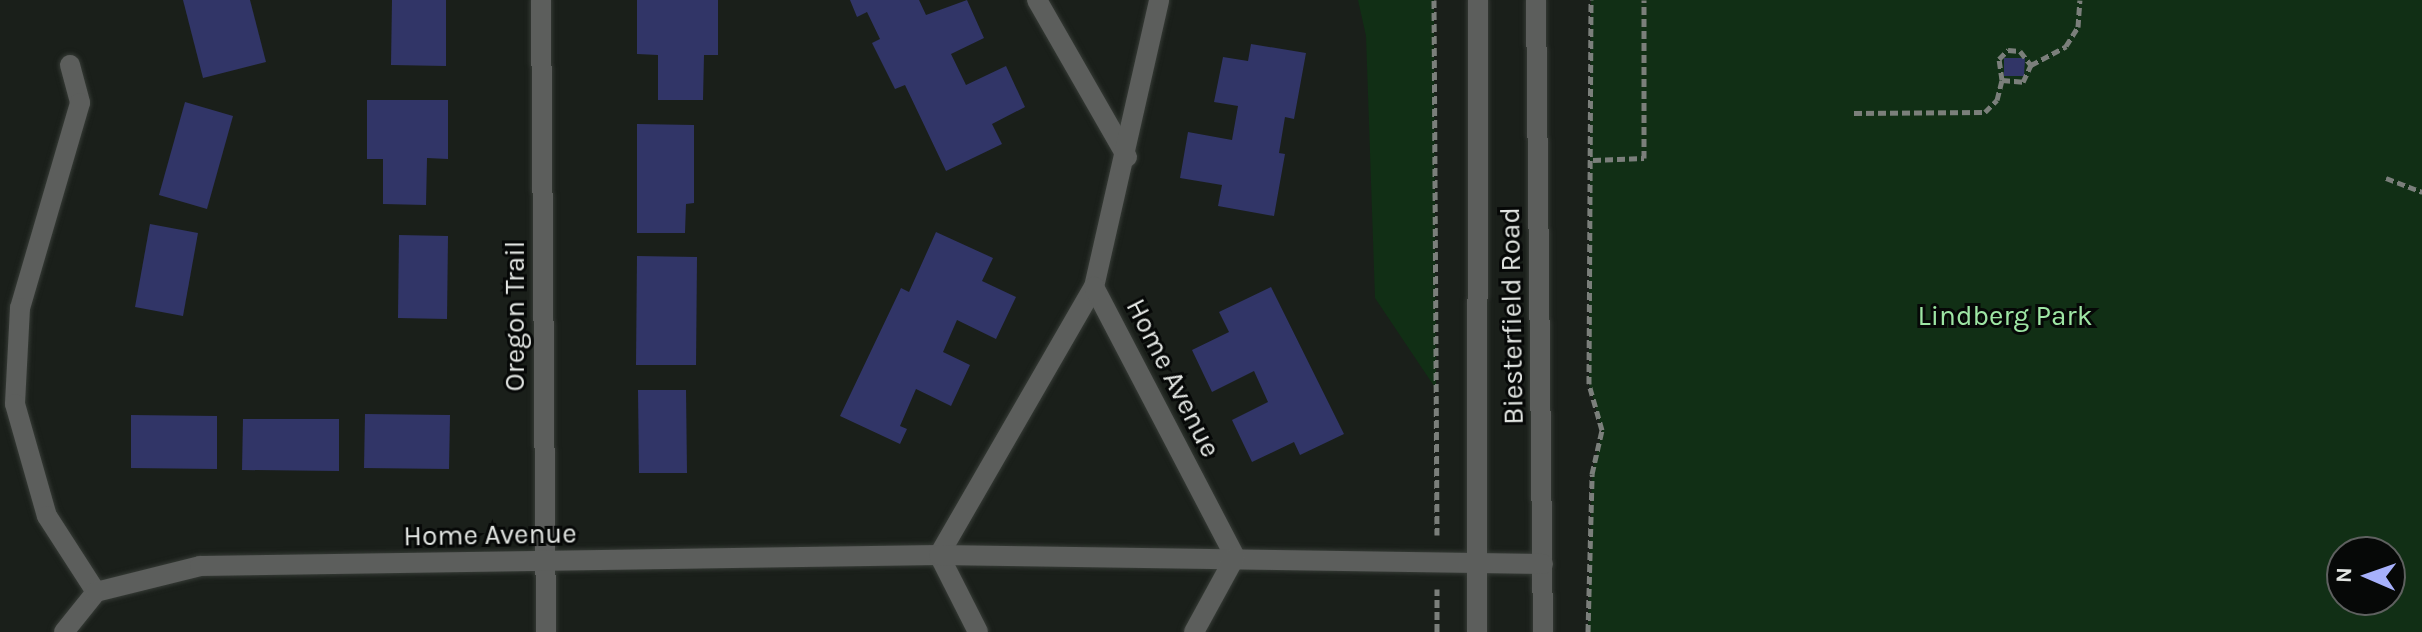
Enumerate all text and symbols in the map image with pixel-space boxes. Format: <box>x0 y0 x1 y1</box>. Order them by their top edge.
street label: Biesterfield Road <box>1493 207 1531 425</box>
street label: Oregon Trail <box>498 241 532 391</box>
street label: Home Avenue <box>1119 293 1227 463</box>
park label: Lindberg Park <box>1918 299 2092 333</box>
street label: Home Avenue <box>403 517 577 553</box>
north arrow <box>2326 536 2406 616</box>
text: N <box>2331 567 2357 584</box>

